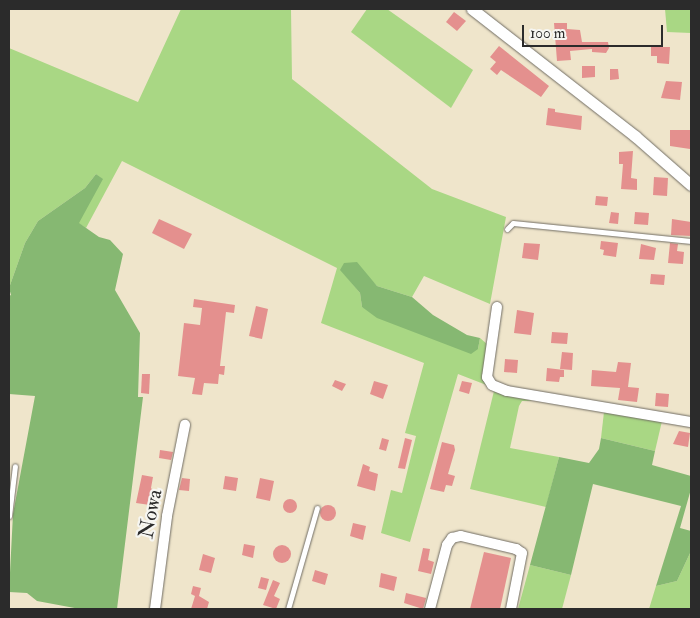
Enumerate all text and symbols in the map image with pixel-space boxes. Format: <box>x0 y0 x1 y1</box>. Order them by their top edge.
scale bar <box>525 15 666 47</box>
text: 100 m <box>530 24 565 43</box>
street label: Nowa <box>134 487 168 541</box>

